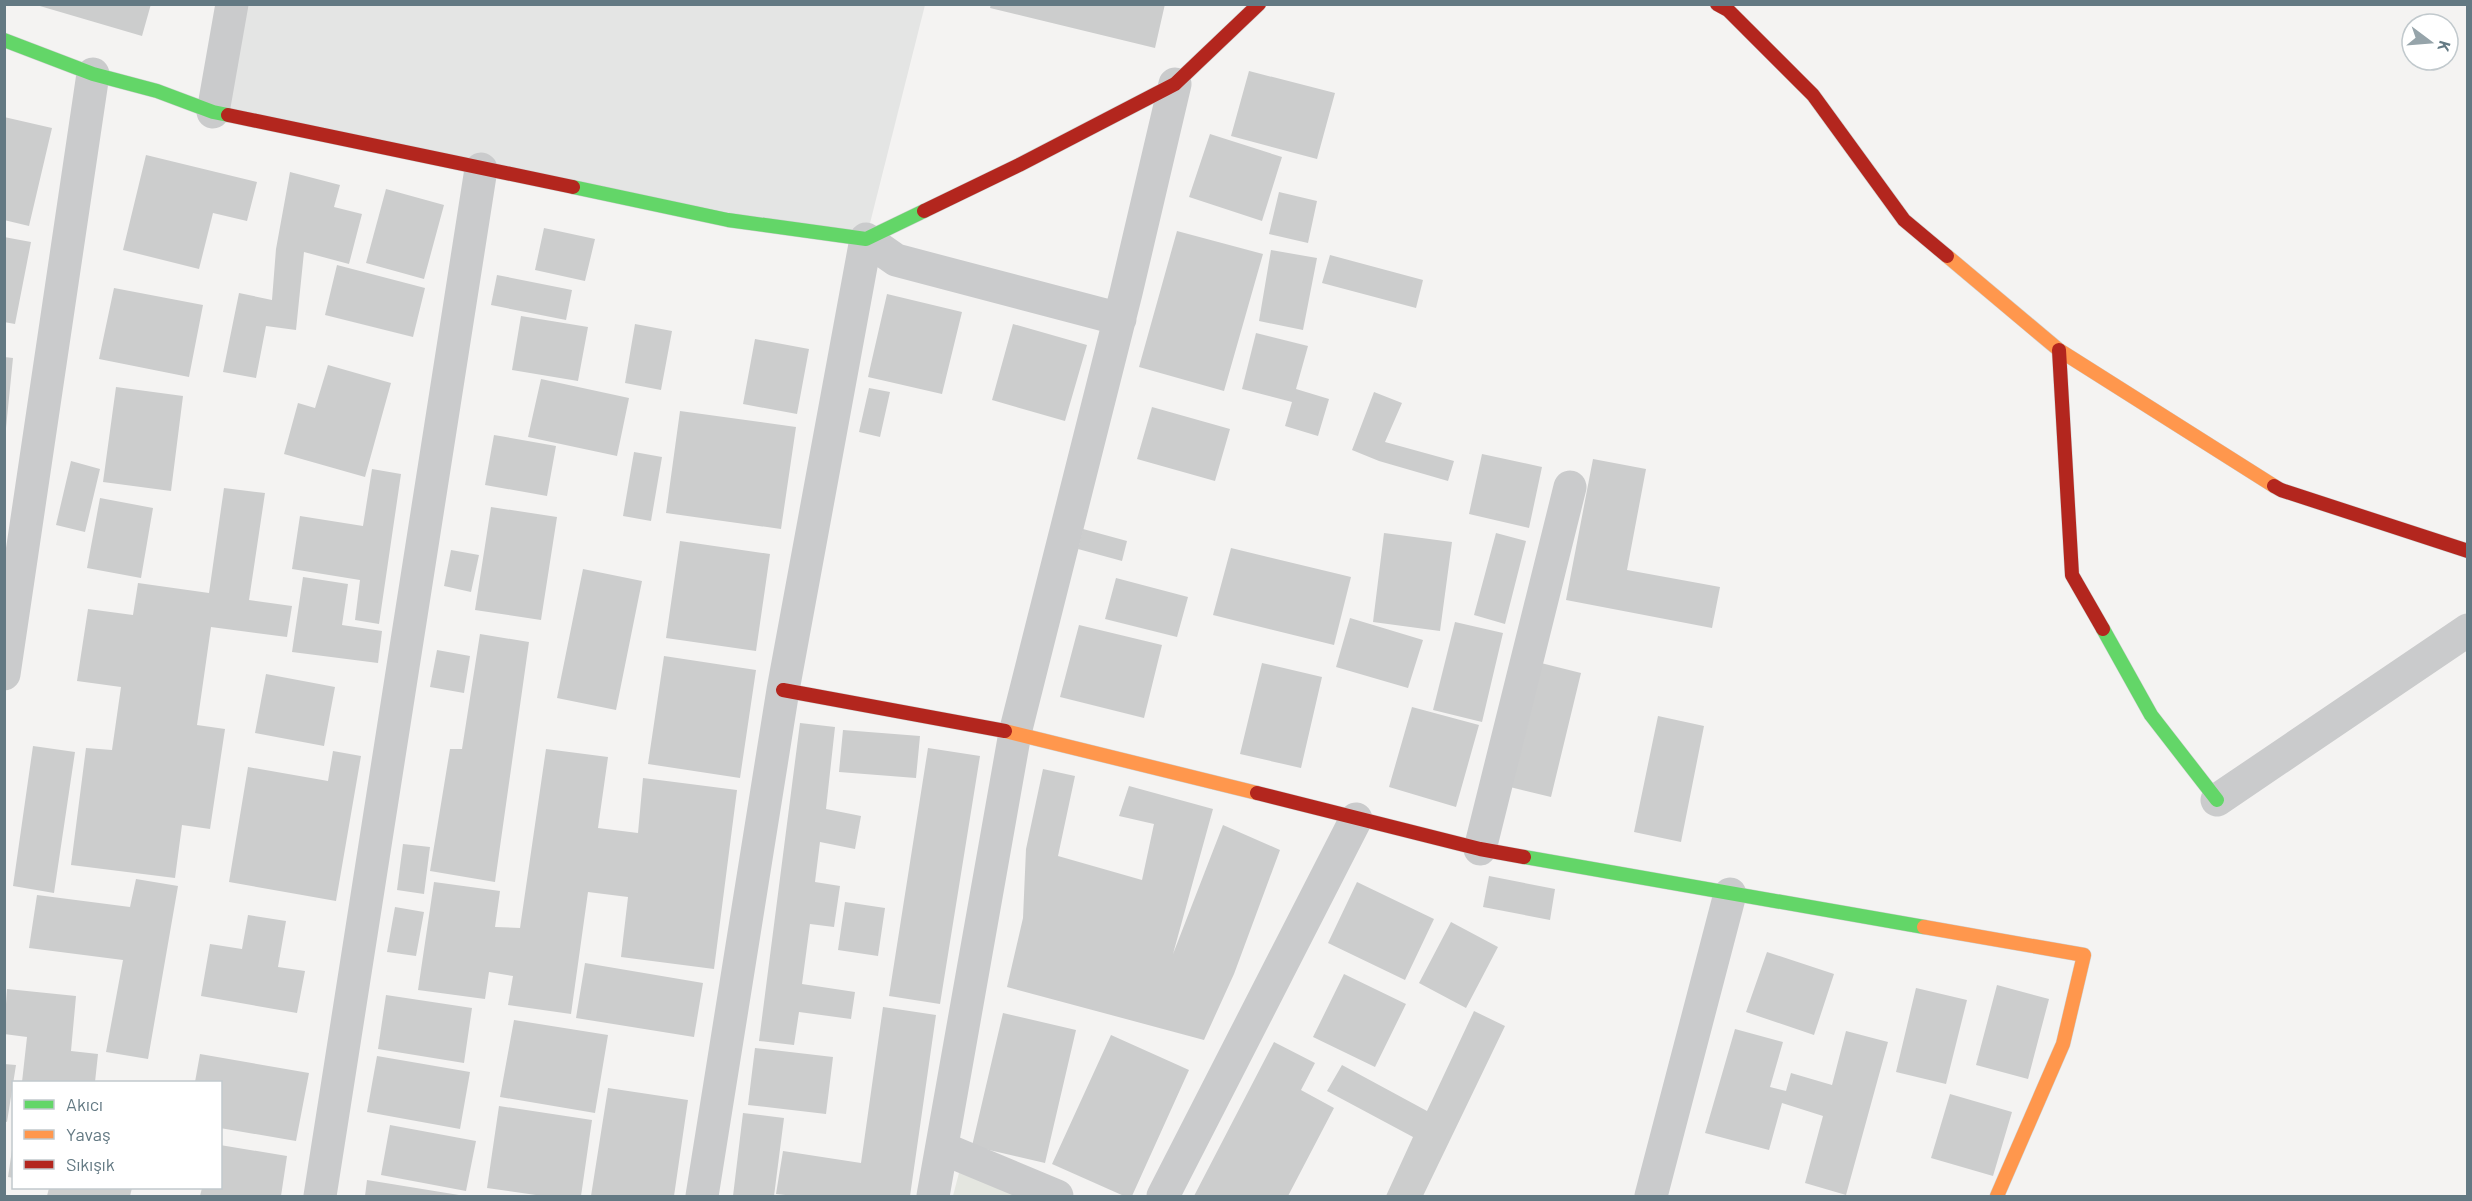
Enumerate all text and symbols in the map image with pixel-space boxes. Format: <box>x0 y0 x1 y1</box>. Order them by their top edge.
north arrow <box>2400 12 2460 72</box>
text: K <box>2434 39 2455 54</box>
legend <box>12 1081 222 1189</box>
text: Akıcı <box>66 1093 103 1115</box>
text: Yavaş <box>66 1123 111 1145</box>
text: Sıkışık <box>66 1153 115 1175</box>

